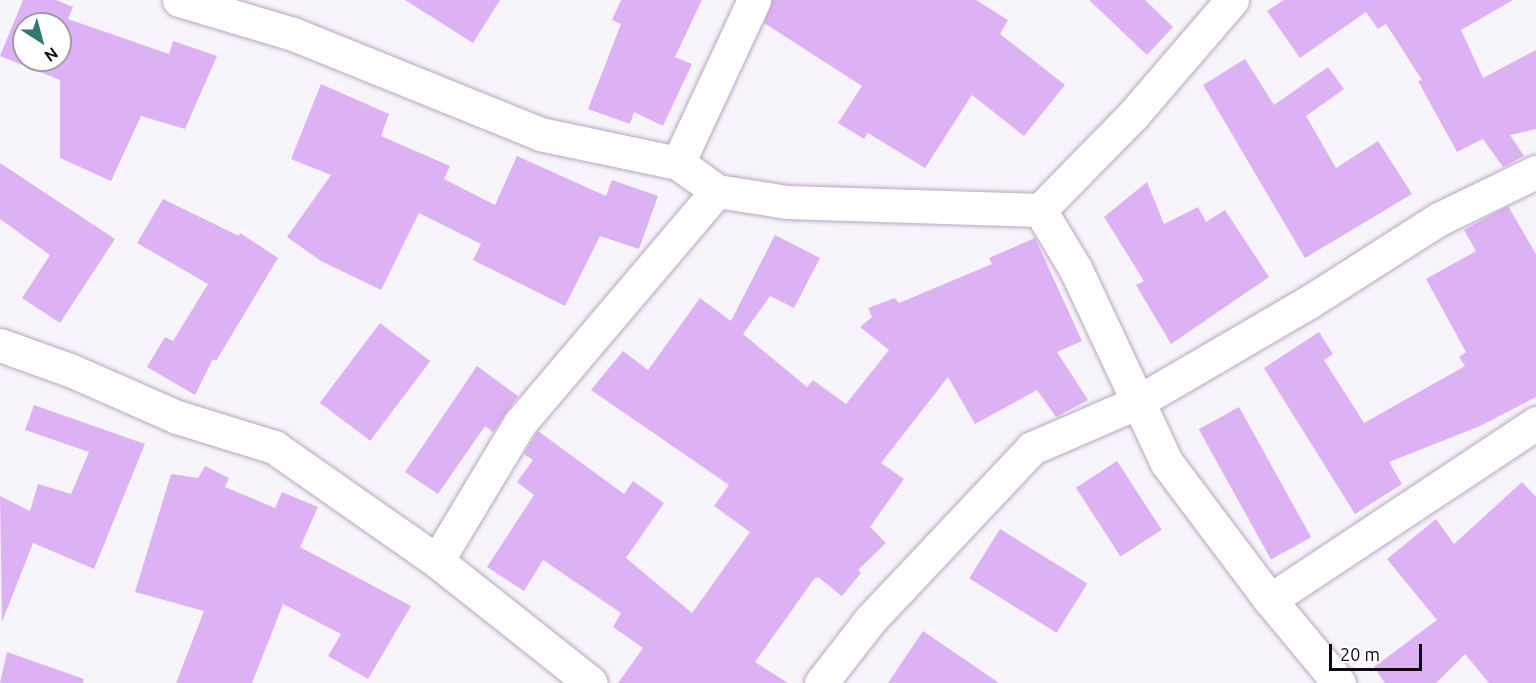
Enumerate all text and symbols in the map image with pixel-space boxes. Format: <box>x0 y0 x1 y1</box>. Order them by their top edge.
north arrow <box>12 12 72 72</box>
text: N <box>41 44 62 66</box>
scale bar <box>1332 632 1425 670</box>
text: 20 m <box>1340 644 1380 664</box>

